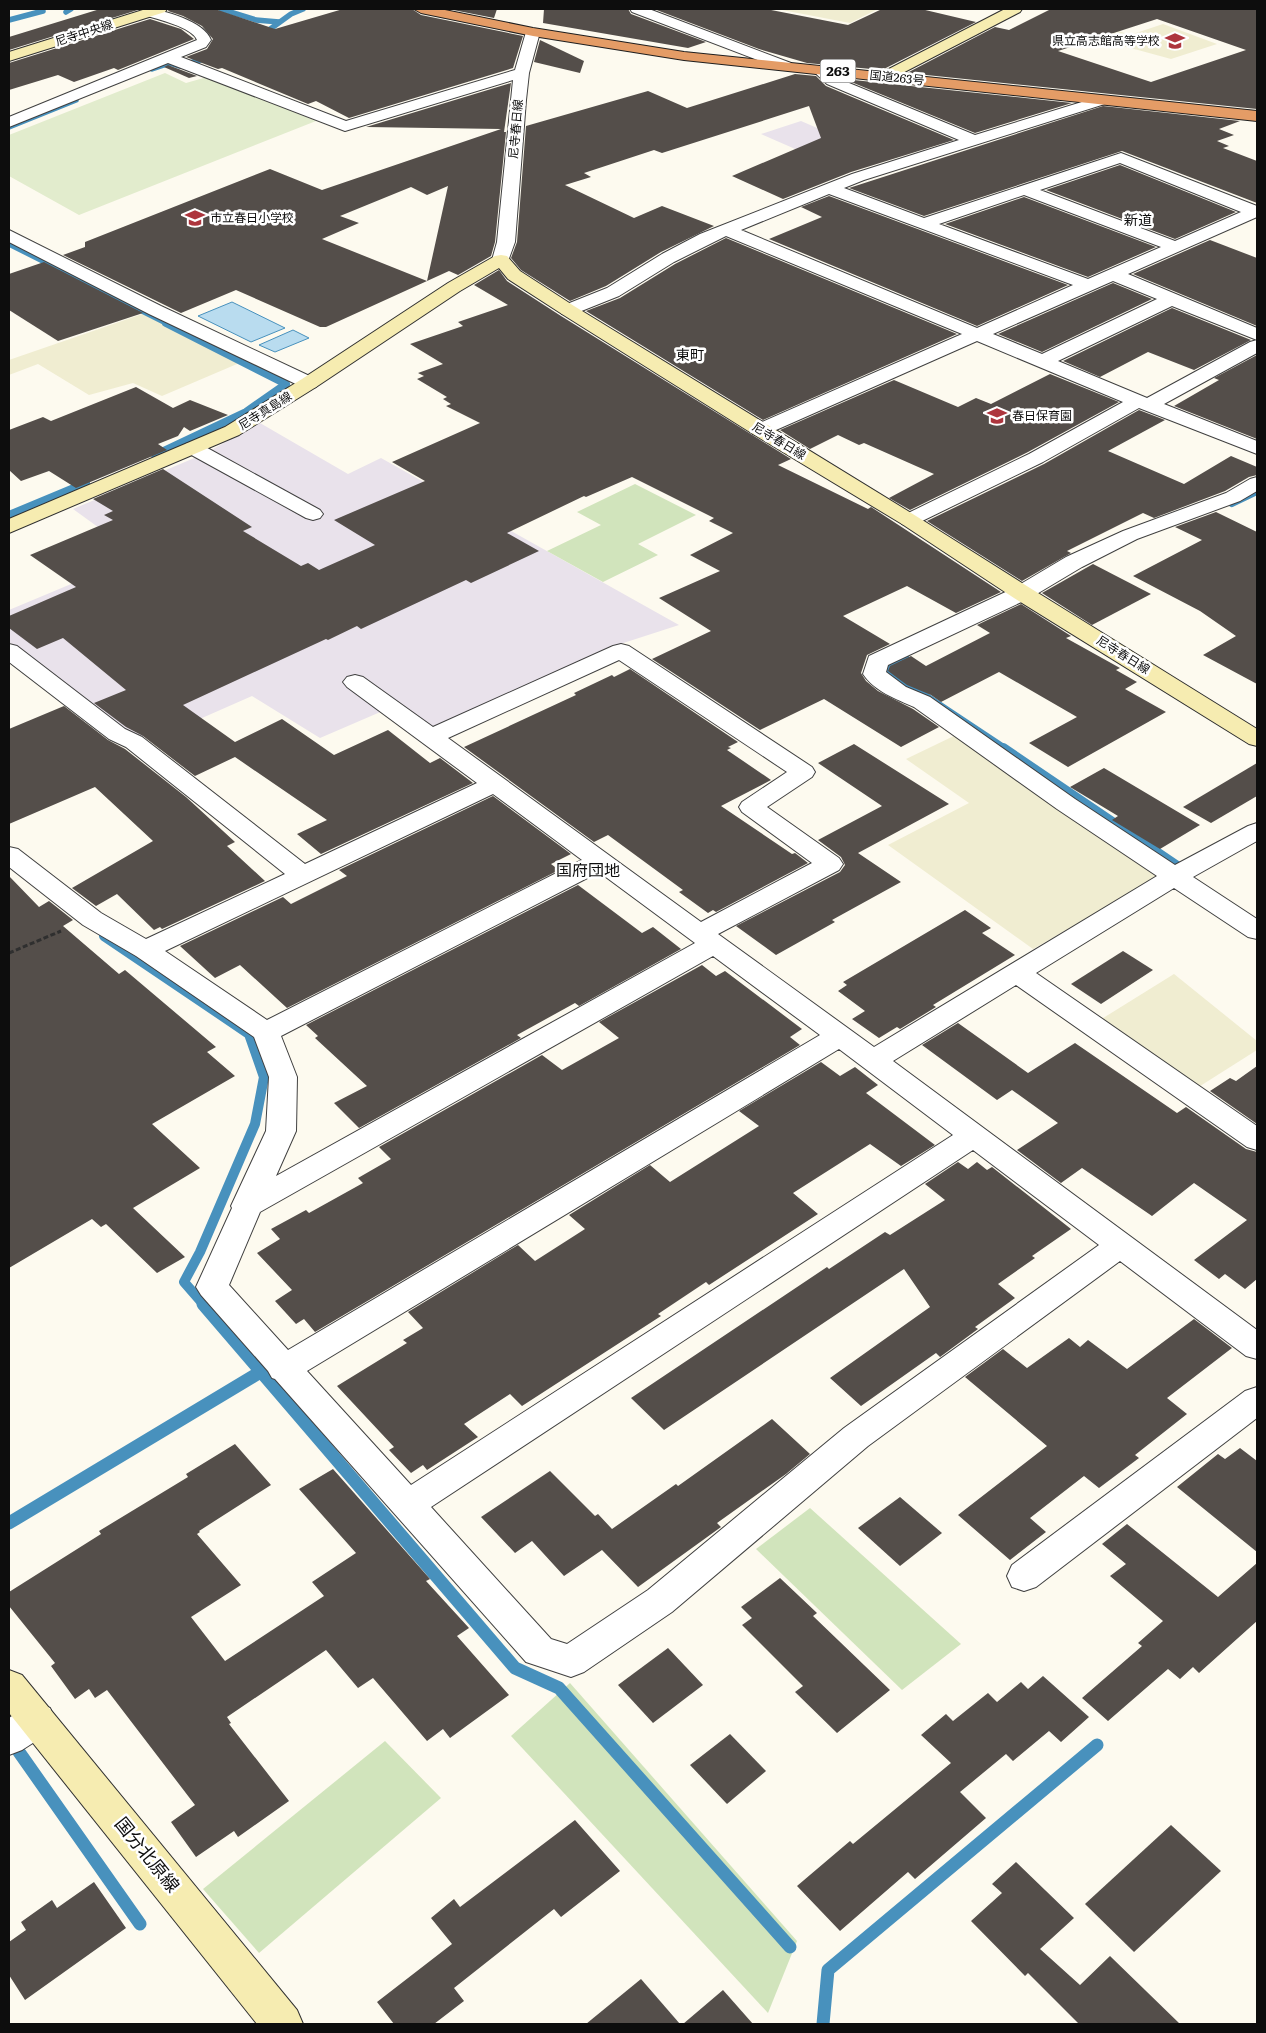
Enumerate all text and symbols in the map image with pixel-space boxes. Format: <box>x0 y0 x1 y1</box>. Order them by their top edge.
street label: 尼寺中央線 <box>52 14 115 50</box>
school or university icon: 県立高志館高等学校 <box>1164 30 1186 52</box>
place label: 県立高志館高等学校 <box>1052 31 1160 49</box>
road number: 263 <box>820 59 856 82</box>
street label: 国道263号 <box>869 65 925 89</box>
street label: 尼寺春日線 <box>503 98 527 160</box>
school or university icon: 市立春日小学校 <box>184 207 206 229</box>
place label: 市立春日小学校 <box>210 208 294 226</box>
district label: 新道 <box>1124 209 1152 229</box>
district label: 東町 <box>676 344 704 364</box>
street label: 尼寺真島線 <box>234 387 295 434</box>
school or university icon: 春日保育園 <box>986 405 1008 427</box>
place label: 春日保育園 <box>1012 406 1072 424</box>
street label: 尼寺春日線 <box>749 417 810 463</box>
street label: 尼寺春日線 <box>1093 631 1154 678</box>
district label: 国府団地 <box>556 857 620 881</box>
street label: 国分北原線 <box>109 1811 187 1898</box>

